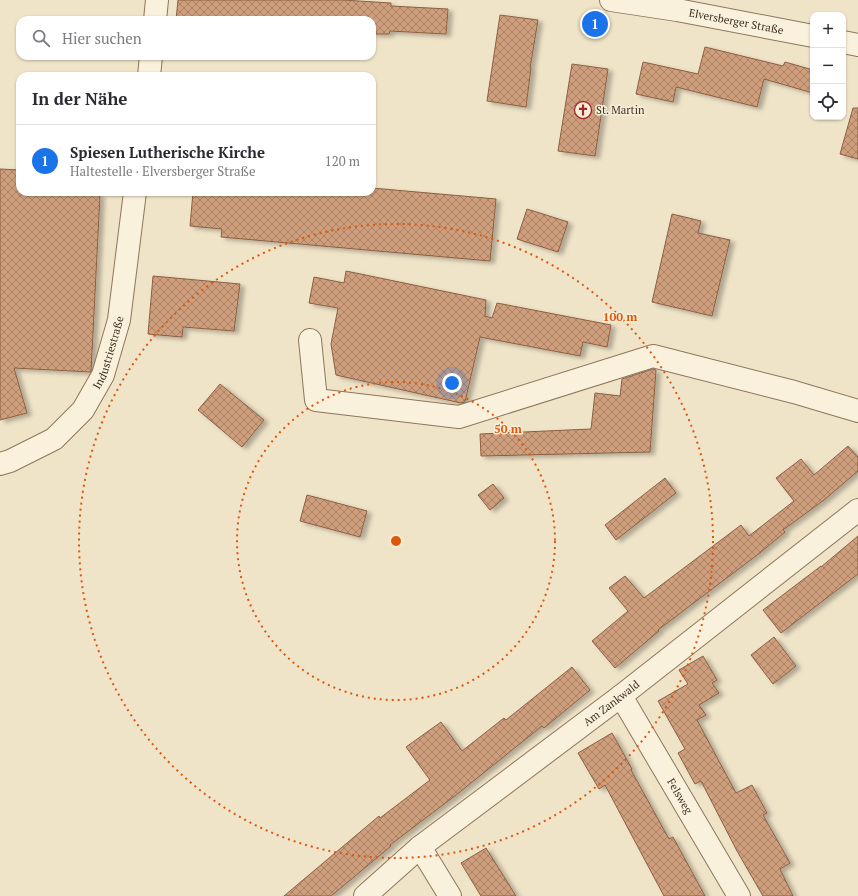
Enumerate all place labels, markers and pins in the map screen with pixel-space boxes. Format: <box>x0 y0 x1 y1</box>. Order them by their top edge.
pin: 1 <box>582 9 608 39</box>
church icon: St. Martin <box>573 100 593 120</box>
place label: St. Martin <box>596 103 645 117</box>
centre of rings <box>389 534 403 548</box>

